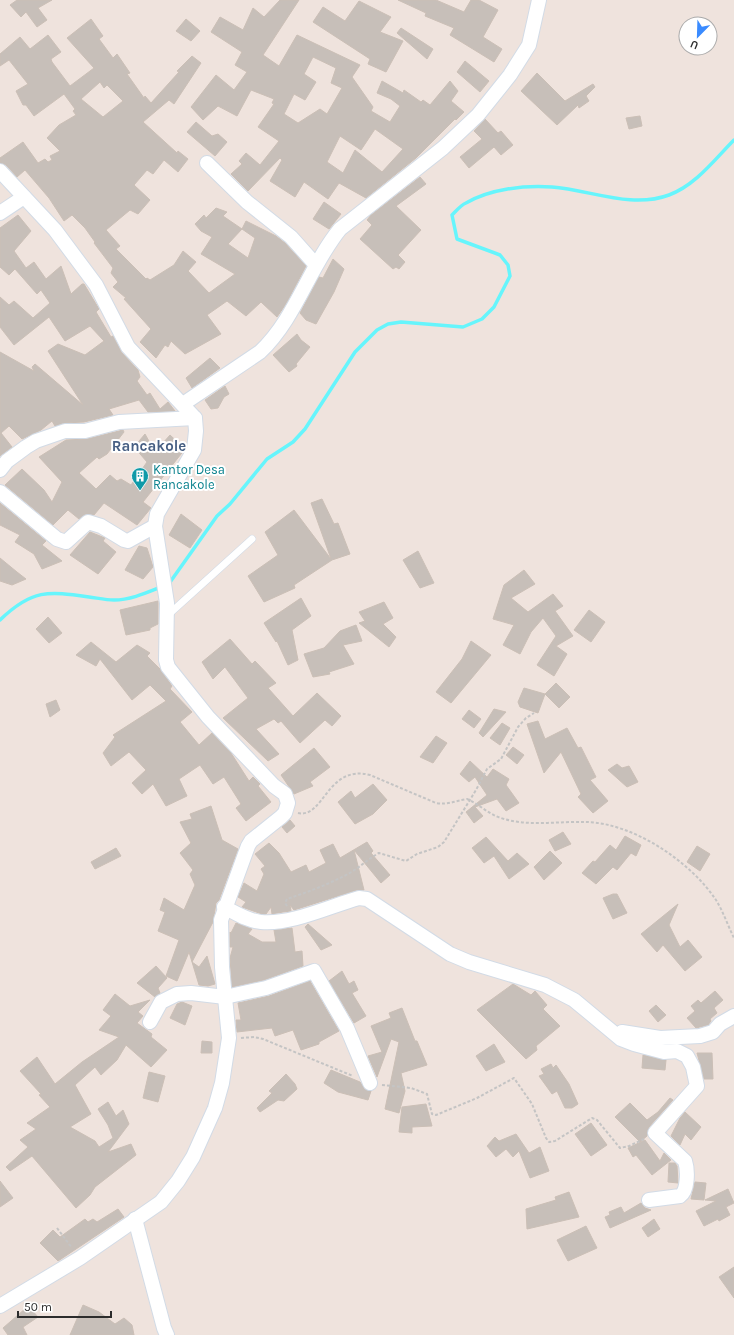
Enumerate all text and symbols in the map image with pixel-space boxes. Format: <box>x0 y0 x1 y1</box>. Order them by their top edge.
north arrow <box>678 16 718 56</box>
text: U <box>688 37 700 52</box>
district label: Rancakole <box>112 437 186 455</box>
place label: Kantor Desa Rancakole <box>153 462 225 492</box>
building icon: Kantor Desa Rancakole <box>130 466 150 491</box>
scale bar <box>18 1293 111 1319</box>
text: 50 m <box>24 1300 52 1314</box>

